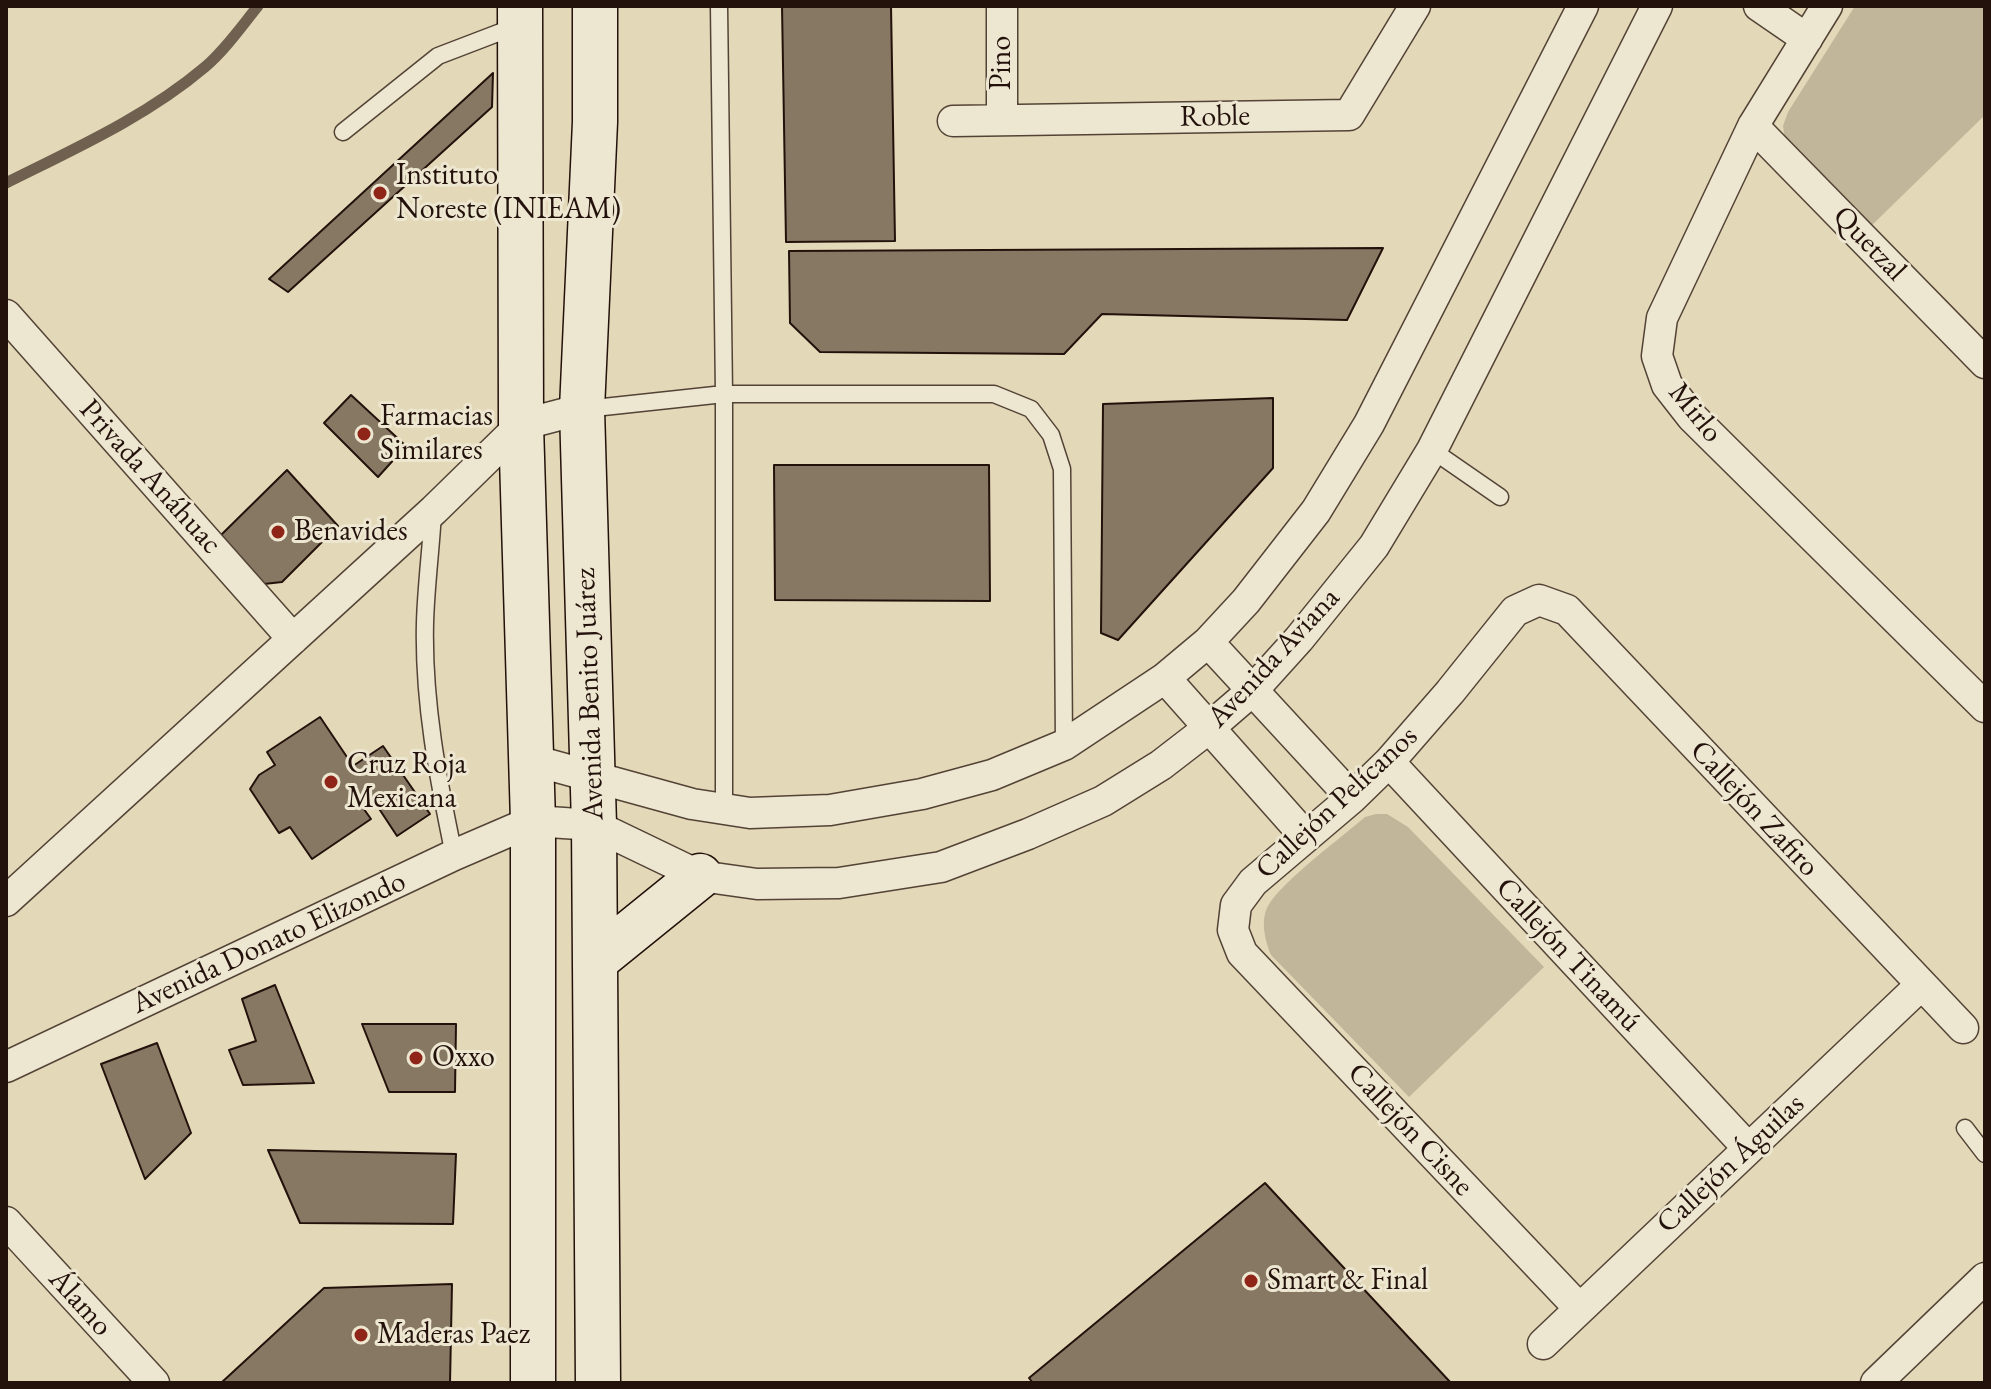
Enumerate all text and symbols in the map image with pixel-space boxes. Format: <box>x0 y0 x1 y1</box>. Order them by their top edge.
street label: Pino <box>984 36 1020 90</box>
street label: Roble <box>1180 98 1250 136</box>
place label: Instituto Noreste (INIEAM) <box>396 158 621 228</box>
marker: Instituto Noreste (INIEAM) <box>371 184 389 202</box>
street label: Quetzal <box>1825 199 1913 289</box>
street label: Mirlo <box>1660 376 1730 450</box>
street label: Privada Anáhuac <box>71 392 229 562</box>
place label: Farmacias Similares <box>380 399 493 470</box>
marker: Farmacias Similares <box>355 425 373 443</box>
place label: Benavides <box>294 514 408 550</box>
marker: Benavides <box>269 523 287 541</box>
street label: Avenida Benito Juárez <box>568 567 612 821</box>
street label: Avenida Aviana <box>1200 581 1348 735</box>
street label: Callejón Pelícanos <box>1249 719 1425 887</box>
street label: Callejón Zafiro <box>1682 733 1826 885</box>
place label: Cruz Roja Mexicana <box>347 747 466 818</box>
marker: Cruz Roja Mexicana <box>322 773 340 791</box>
street label: Avenida Donato Elizondo <box>126 864 412 1022</box>
street label: Callejón Tinamú <box>1488 871 1648 1039</box>
place label: Oxxo <box>432 1040 495 1076</box>
marker: Oxxo <box>407 1049 425 1067</box>
street label: Callejón Cisne <box>1339 1056 1481 1204</box>
street label: Callejón Águilas <box>1650 1086 1812 1242</box>
street label: Álamo <box>40 1262 120 1344</box>
place label: Smart & Final <box>1267 1263 1428 1299</box>
marker: Smart & Final <box>1242 1272 1260 1290</box>
place label: Maderas Paez <box>377 1317 530 1353</box>
marker: Maderas Paez <box>352 1326 370 1344</box>

